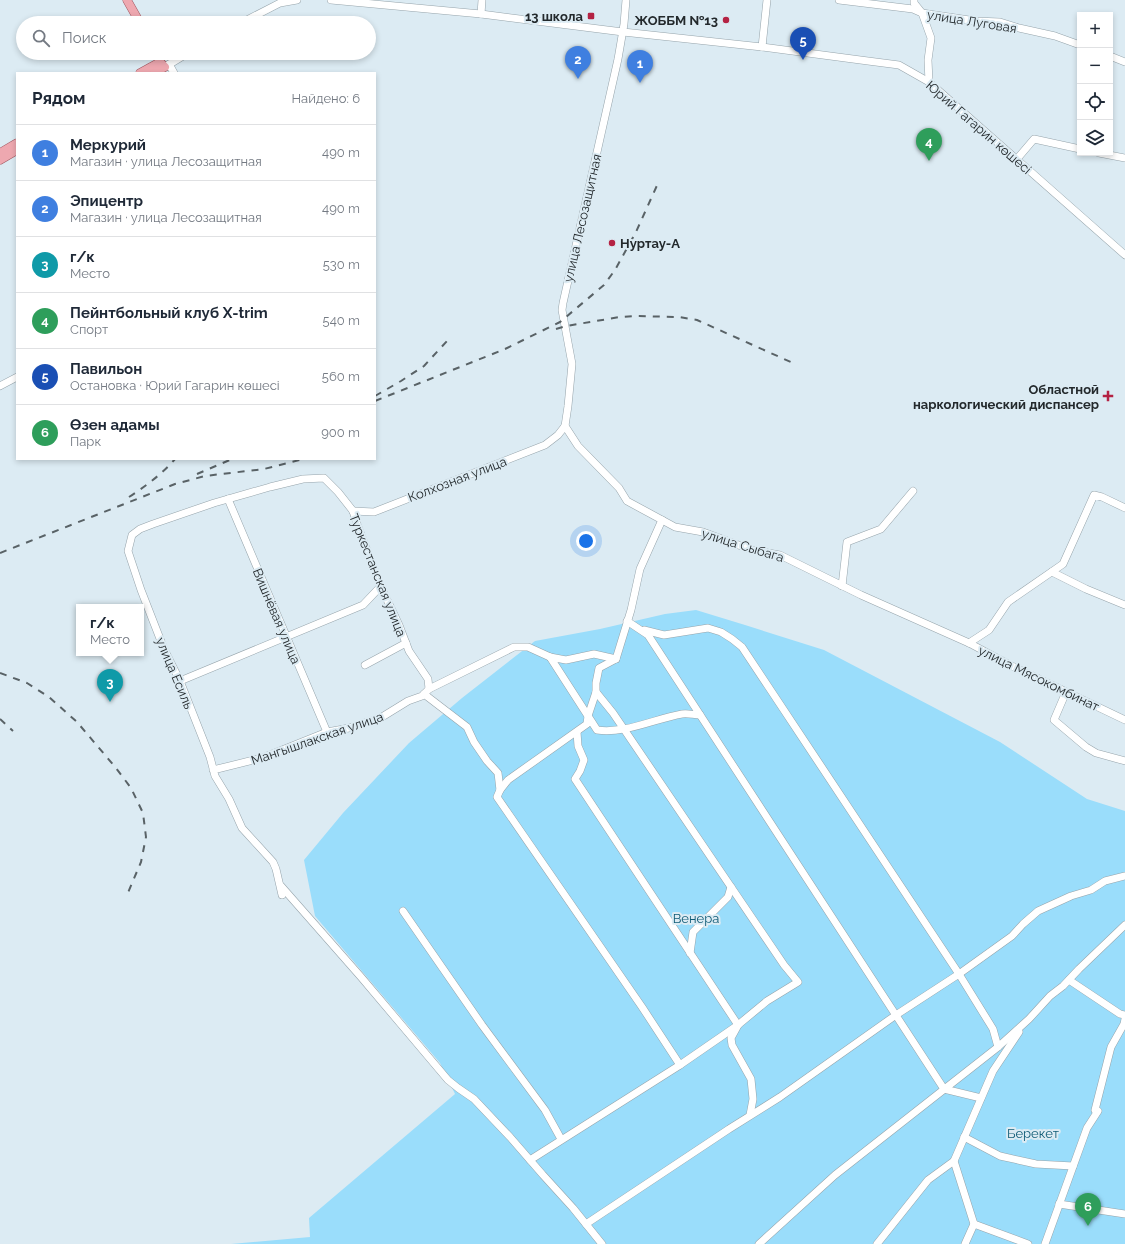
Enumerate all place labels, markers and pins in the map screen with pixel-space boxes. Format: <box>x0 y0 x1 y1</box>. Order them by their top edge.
place label: 13 школа <box>525 9 584 24</box>
marker: 13 школа <box>586 11 596 21</box>
place label: ЖОББМ №13 <box>634 13 718 28</box>
marker: ЖОББМ №13 <box>721 15 731 25</box>
pin: 5 <box>790 27 816 60</box>
pin: 2 <box>565 46 591 79</box>
pin: 1 <box>627 50 653 83</box>
pin: 4 <box>916 128 942 161</box>
place label: Нуртау-А <box>620 236 680 251</box>
marker: Нуртау-А <box>607 238 617 248</box>
place label: Областной наркологический диспансер <box>913 382 1099 412</box>
marker: Областной наркологический диспансер <box>1102 390 1114 402</box>
pin: 3 <box>97 669 123 702</box>
pin: 6 <box>1075 1193 1101 1226</box>

